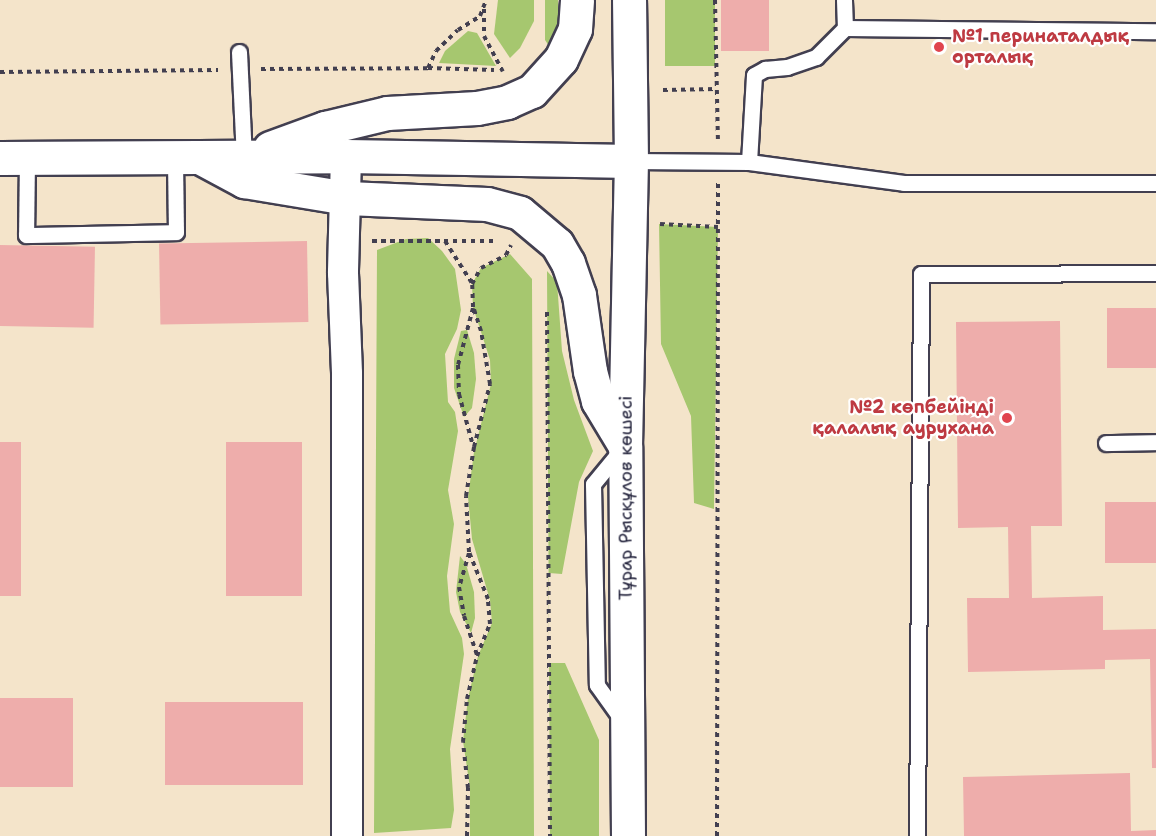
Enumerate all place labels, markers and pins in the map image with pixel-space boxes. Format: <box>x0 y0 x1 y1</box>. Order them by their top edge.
place label: №1 перинаталдық орталық <box>952 26 1129 68</box>
marker: №1 перинаталдық орталық <box>930 38 948 56</box>
place label: №2 көпбейінді қалалық аурухана <box>812 397 994 440</box>
marker: №2 көпбейінді қалалық аурухана <box>998 409 1016 427</box>

